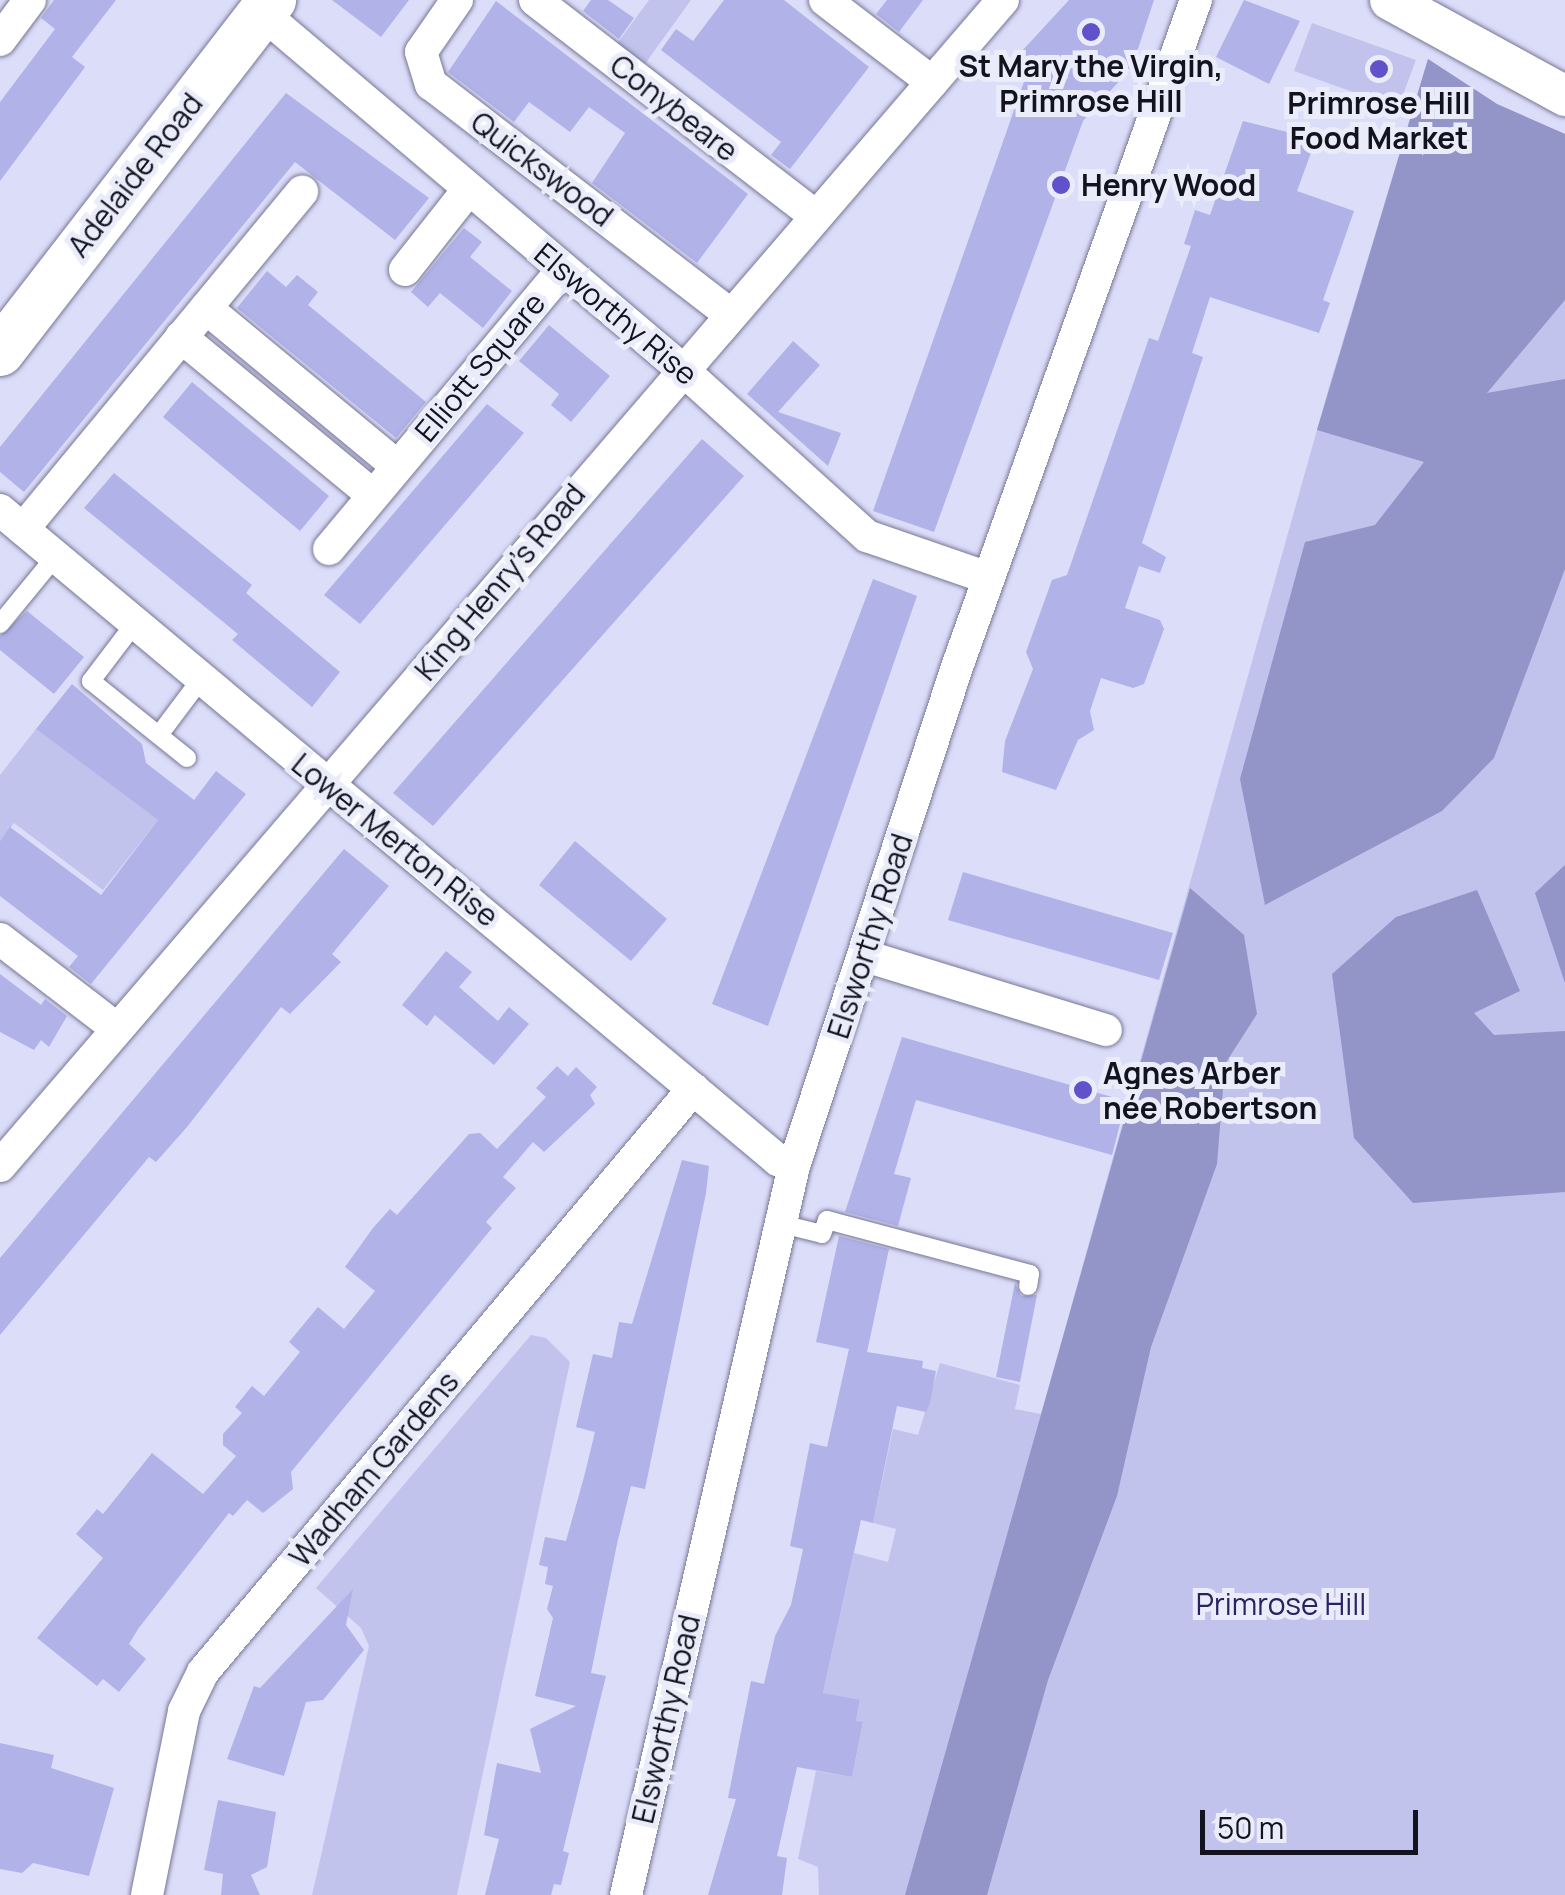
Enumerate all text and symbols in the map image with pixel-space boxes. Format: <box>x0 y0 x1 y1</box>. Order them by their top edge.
marker: St Mary the Virgin, Primrose Hill <box>1080 21 1102 43</box>
street label: Conybeare <box>603 47 745 169</box>
place label: St Mary the Virgin, Primrose Hill <box>959 48 1223 118</box>
marker: Primrose Hill Food Market <box>1368 58 1390 80</box>
place label: Primrose Hill Food Market <box>1287 85 1471 156</box>
street label: Adelaide Road <box>60 86 210 264</box>
street label: Quickswood <box>464 104 620 234</box>
place label: Henry Wood <box>1081 167 1256 203</box>
marker: Henry Wood <box>1050 174 1072 196</box>
street label: Elsworthy Rise <box>527 236 705 392</box>
street label: Elliott Square <box>407 285 553 449</box>
street label: King Henry's Road <box>407 477 593 687</box>
street label: Lower Merton Rise <box>285 746 505 934</box>
street label: Elsworthy Road <box>820 829 920 1043</box>
place label: Agnes Arber née Robertson <box>1103 1055 1317 1126</box>
marker: Agnes Arber née Robertson <box>1072 1079 1094 1101</box>
street label: Wadham Gardens <box>282 1364 466 1574</box>
park label: Primrose Hill <box>1196 1586 1366 1622</box>
street label: Elsworthy Road <box>625 1611 707 1827</box>
scale bar <box>1205 1790 1422 1852</box>
text: 50 m <box>1217 1807 1284 1848</box>

